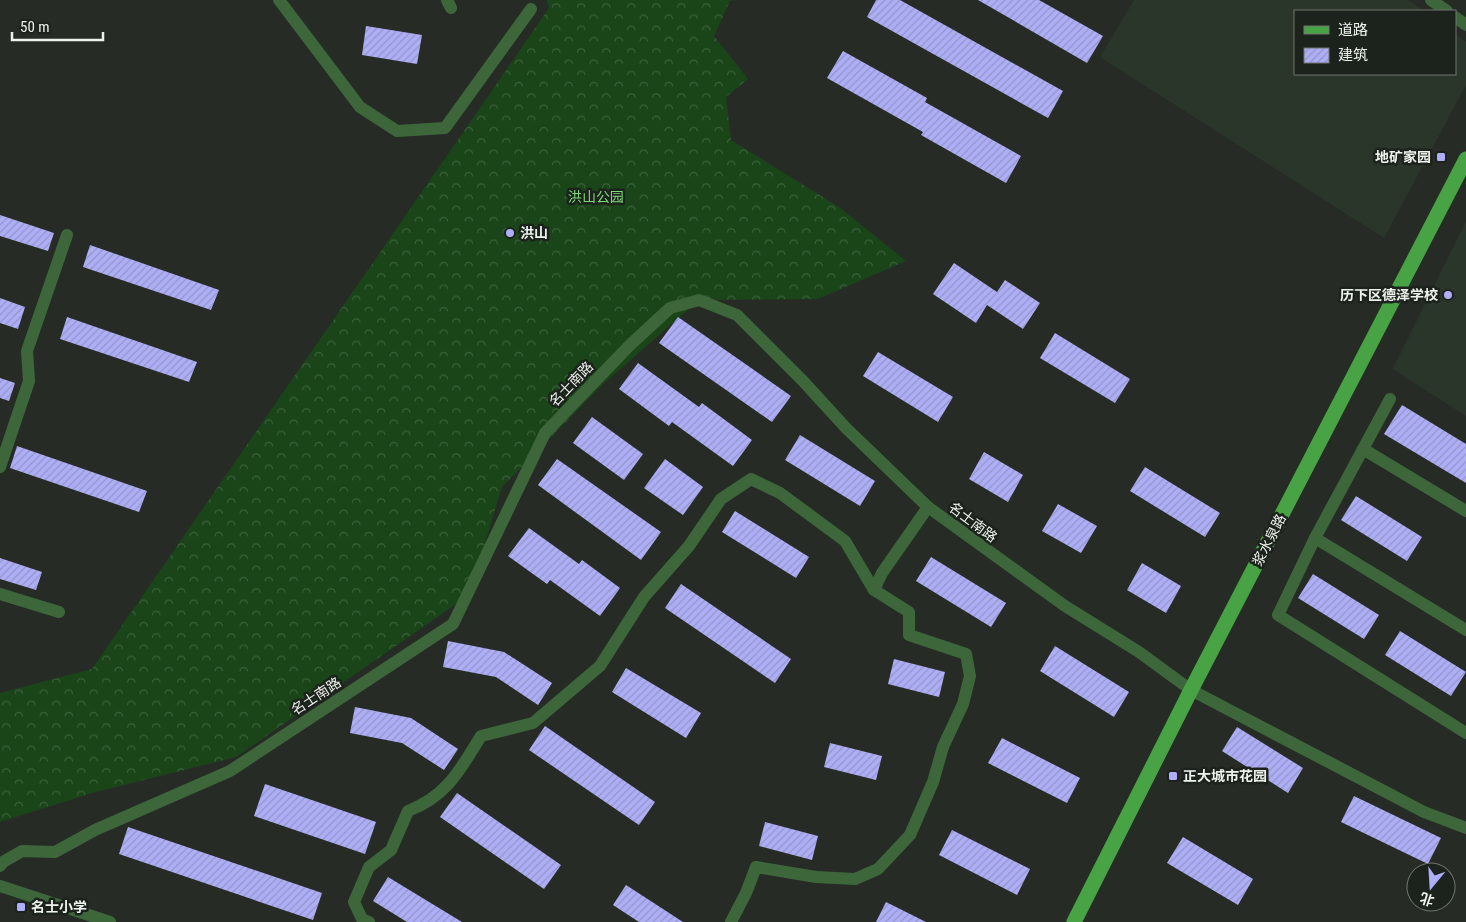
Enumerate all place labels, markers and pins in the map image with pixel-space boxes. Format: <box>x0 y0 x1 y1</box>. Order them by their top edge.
place label: 地矿家园 <box>1375 149 1431 165</box>
marker: 地矿家园 <box>1435 151 1447 163</box>
place label: 洪山 <box>520 225 548 241</box>
marker: 洪山 <box>504 227 516 239</box>
place label: 历下区德泽学校 <box>1340 287 1438 303</box>
marker: 历下区德泽学校 <box>1442 289 1454 301</box>
place label: 正大城市花园 <box>1183 768 1267 784</box>
marker: 正大城市花园 <box>1167 770 1179 782</box>
place label: 名士小学 <box>31 899 87 915</box>
marker: 名士小学 <box>15 901 27 913</box>

